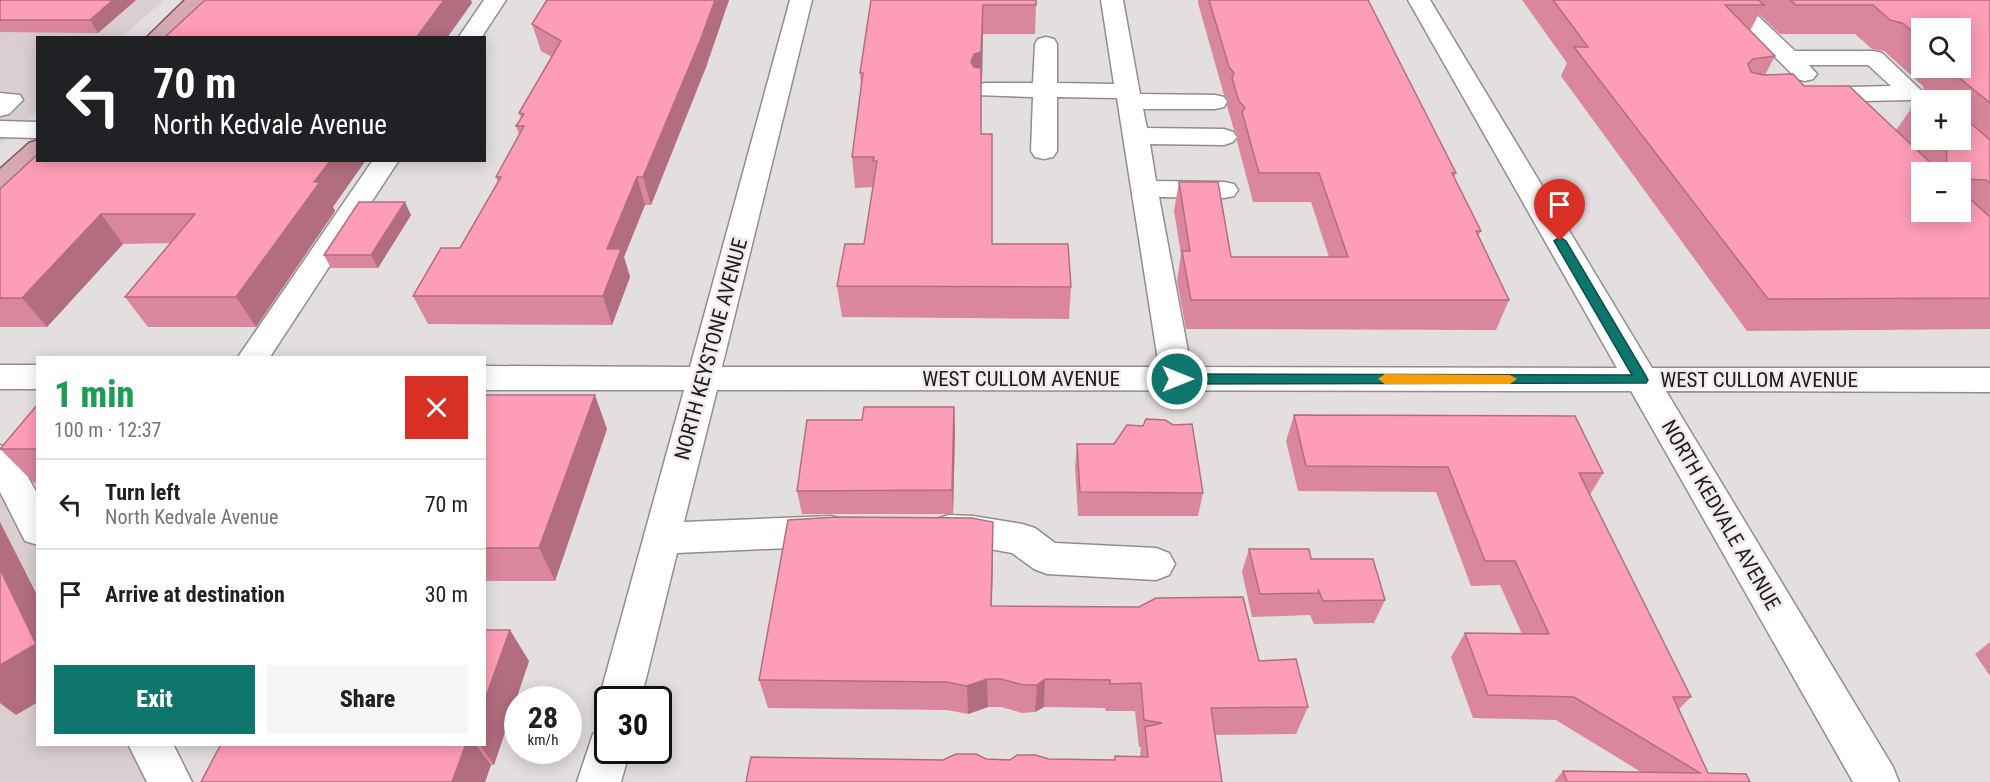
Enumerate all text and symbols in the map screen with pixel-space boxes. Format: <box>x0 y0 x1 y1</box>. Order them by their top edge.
map controls <box>1911 18 1971 222</box>
button: search <box>1911 18 1971 78</box>
text: 70 m <box>153 59 236 108</box>
icon: left <box>54 60 132 138</box>
button: + <box>1911 90 1971 150</box>
text: North Kedvale Avenue <box>153 109 387 141</box>
button: − <box>1911 162 1971 222</box>
pin <box>1534 179 1585 241</box>
icon: arrive <box>1543 188 1576 221</box>
street label: NORTH KEYSTONE AVENUE <box>670 235 752 463</box>
position arrow <box>1145 347 1209 411</box>
street label: WEST CULLOM AVENUE <box>922 367 1120 391</box>
street label: WEST CULLOM AVENUE <box>1660 368 1858 392</box>
text: 1 min <box>54 374 134 416</box>
button: close <box>405 376 468 439</box>
street label: NORTH KEDVALE AVENUE <box>1657 416 1785 614</box>
text: 100 m · 12:37 <box>54 418 161 442</box>
text: Turn left <box>105 480 180 505</box>
icon: left <box>54 488 87 521</box>
text: 70 m <box>425 492 468 517</box>
text: North Kedvale Avenue <box>105 505 278 529</box>
icon: arrive <box>54 578 87 611</box>
text: Arrive at destination <box>105 582 285 607</box>
text: 30 m <box>425 582 468 607</box>
button: Exit <box>54 665 255 734</box>
button: Share <box>267 665 468 734</box>
speed limit sign: 30 <box>594 686 672 764</box>
text: 28 <box>528 700 558 735</box>
text: km/h <box>528 731 558 749</box>

